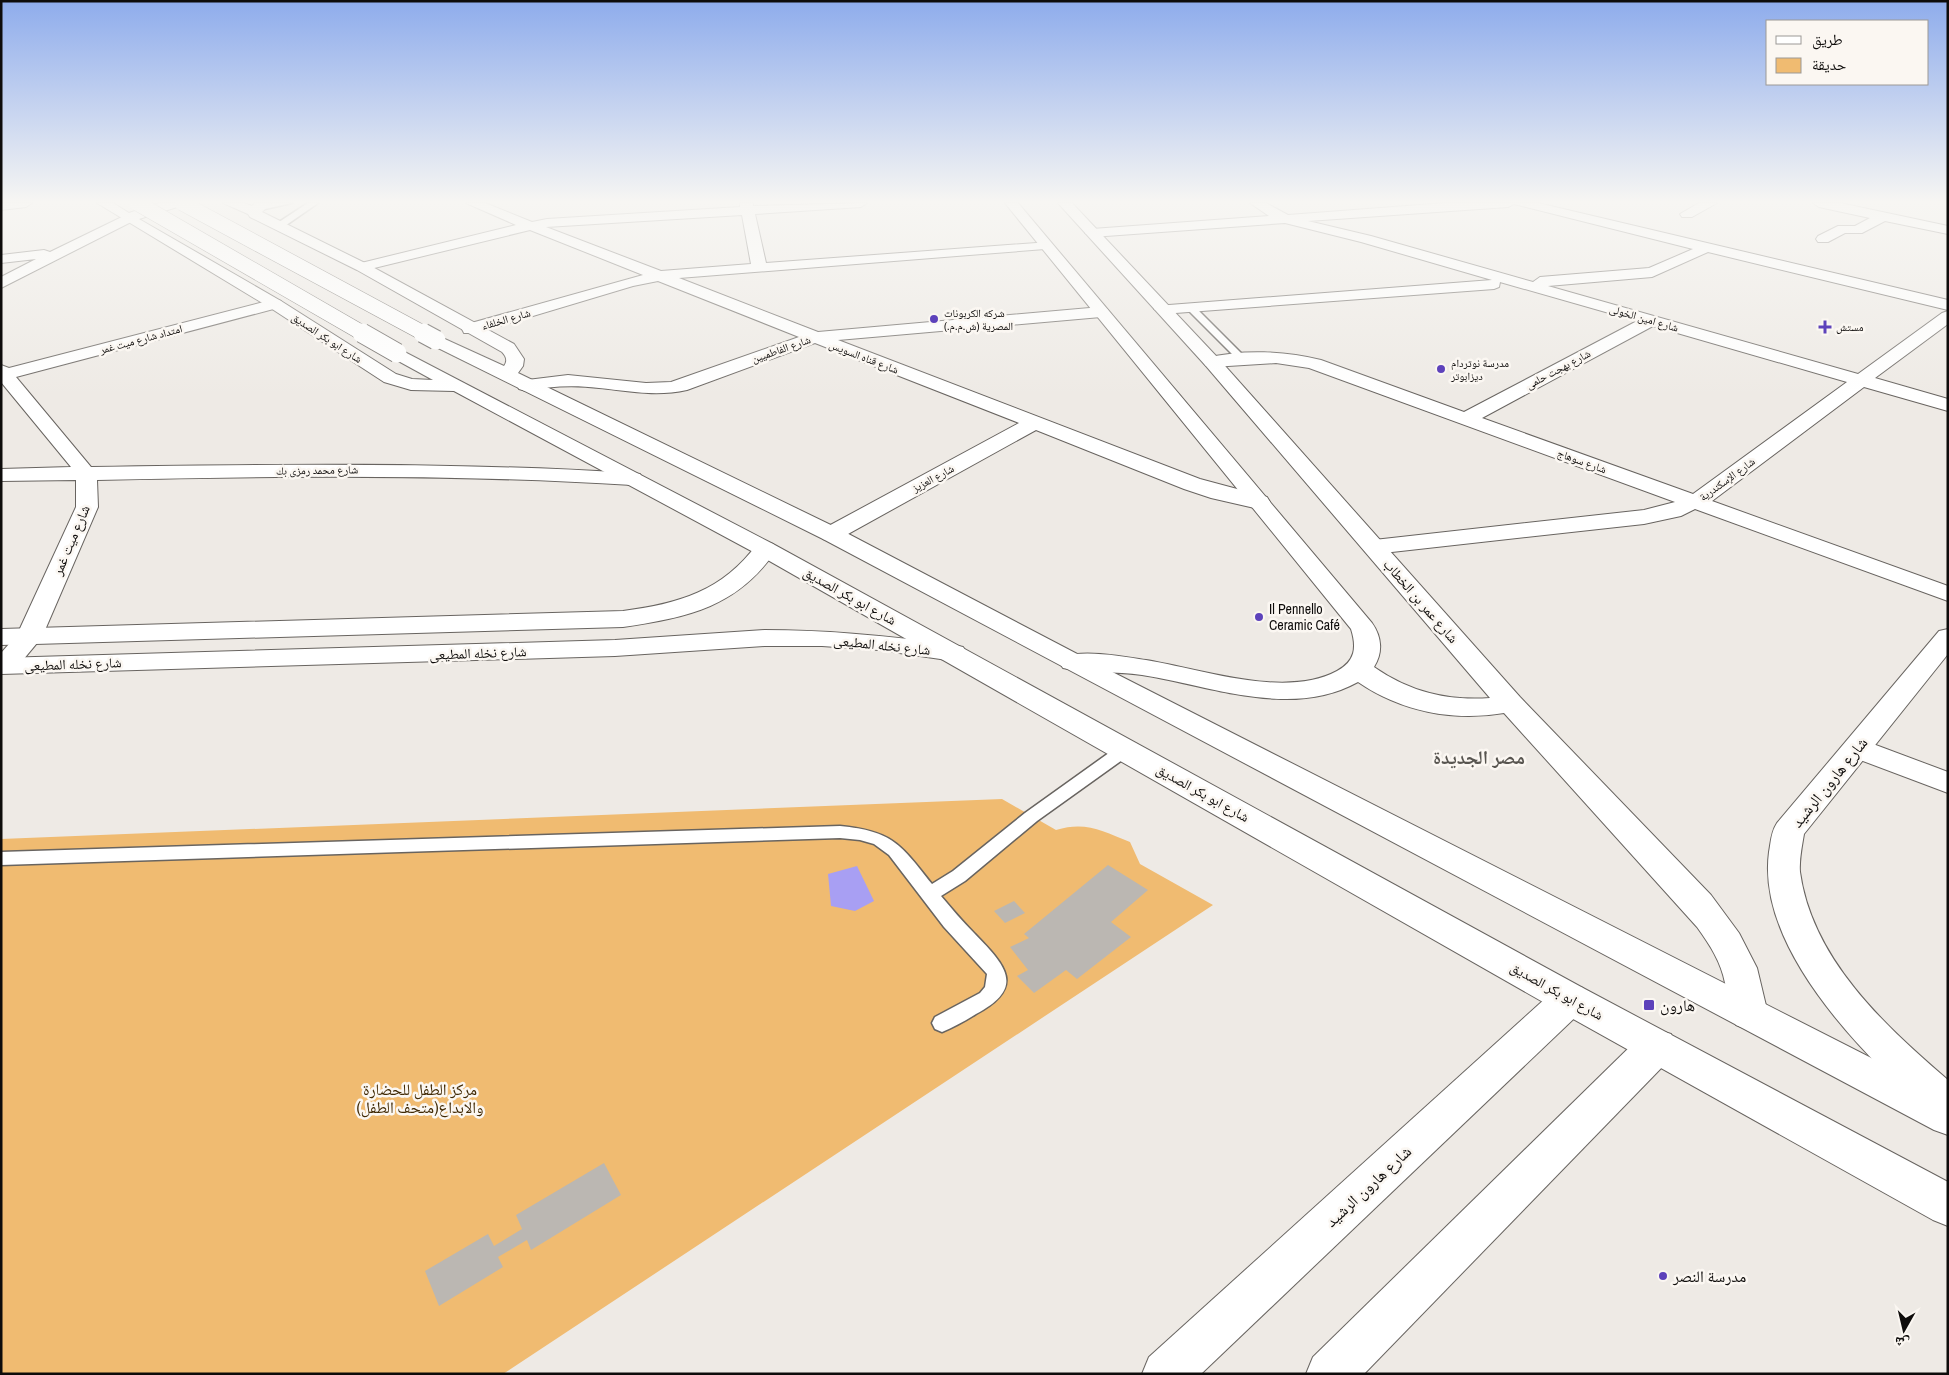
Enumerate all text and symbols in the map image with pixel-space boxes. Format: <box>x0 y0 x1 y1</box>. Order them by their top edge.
legend <box>1766 20 1929 85</box>
text: طريق <box>1812 29 1843 50</box>
text: حديقة <box>1812 54 1847 75</box>
street label: شارع امين الخولى <box>1608 301 1680 335</box>
street label: شارع الخلفاء <box>480 305 532 333</box>
place label: شركه الكربونات المصرية (ش.م.م.) <box>944 306 1013 333</box>
street label: شارع ابو بكر الصديق <box>289 310 365 366</box>
marker: شركه الكربونات المصرية (ش.م.م.) <box>928 313 940 325</box>
marker: مستش <box>1818 320 1832 334</box>
place label: مستش <box>1836 320 1863 334</box>
street label: امتداد شارع ميت غمر <box>97 321 184 357</box>
street label: شارع الفاطميين <box>750 332 812 366</box>
street label: شارع قناه السويس <box>827 337 901 377</box>
street label: شارع بهجت حلمى <box>1523 346 1593 392</box>
place label: مدرسة نوتردام ديزابوتر <box>1450 356 1509 383</box>
marker: مدرسة نوتردام ديزابوتر <box>1435 363 1447 375</box>
street label: شارع سوهاج <box>1556 446 1608 476</box>
street label: شارع الإسكندرية <box>1696 454 1758 504</box>
street label: شارع العزيز <box>909 461 956 495</box>
street label: شارع محمد رمزى بك <box>276 462 358 478</box>
street label: شارع ميت غمر <box>48 502 95 579</box>
street label: شارع عمر بن الخطاب <box>1379 555 1462 647</box>
street label: شارع ابو بكر الصديق <box>800 563 900 630</box>
place label: Il Pennello Ceramic Café <box>1269 600 1340 634</box>
marker: Il Pennello Ceramic Café <box>1253 611 1265 623</box>
street label: شارع نخله المطيعى <box>833 631 931 660</box>
street label: شارع نخله المطيعى <box>429 642 527 665</box>
street label: شارع نخله المطيعى <box>24 653 122 676</box>
street label: شارع هارون الرشيد <box>1786 732 1872 832</box>
district label: مصر الجديدة <box>1433 744 1525 770</box>
street label: شارع ابو بكر الصديق <box>1153 760 1253 827</box>
street label: شارع ابو بكر الصديق <box>1507 958 1607 1025</box>
place label: هارون <box>1660 994 1695 1016</box>
marker: هارون <box>1642 998 1656 1012</box>
park label: مركز الطفل للحضارة والابداع(متحف الطفل) <box>356 1078 484 1118</box>
street label: شارع هارون الرشيد <box>1320 1140 1416 1232</box>
place label: مدرسة النصر <box>1672 1265 1746 1287</box>
marker: مدرسة النصر <box>1657 1270 1669 1282</box>
north arrow <box>1879 1305 1929 1355</box>
text: ش <box>1893 1333 1911 1353</box>

